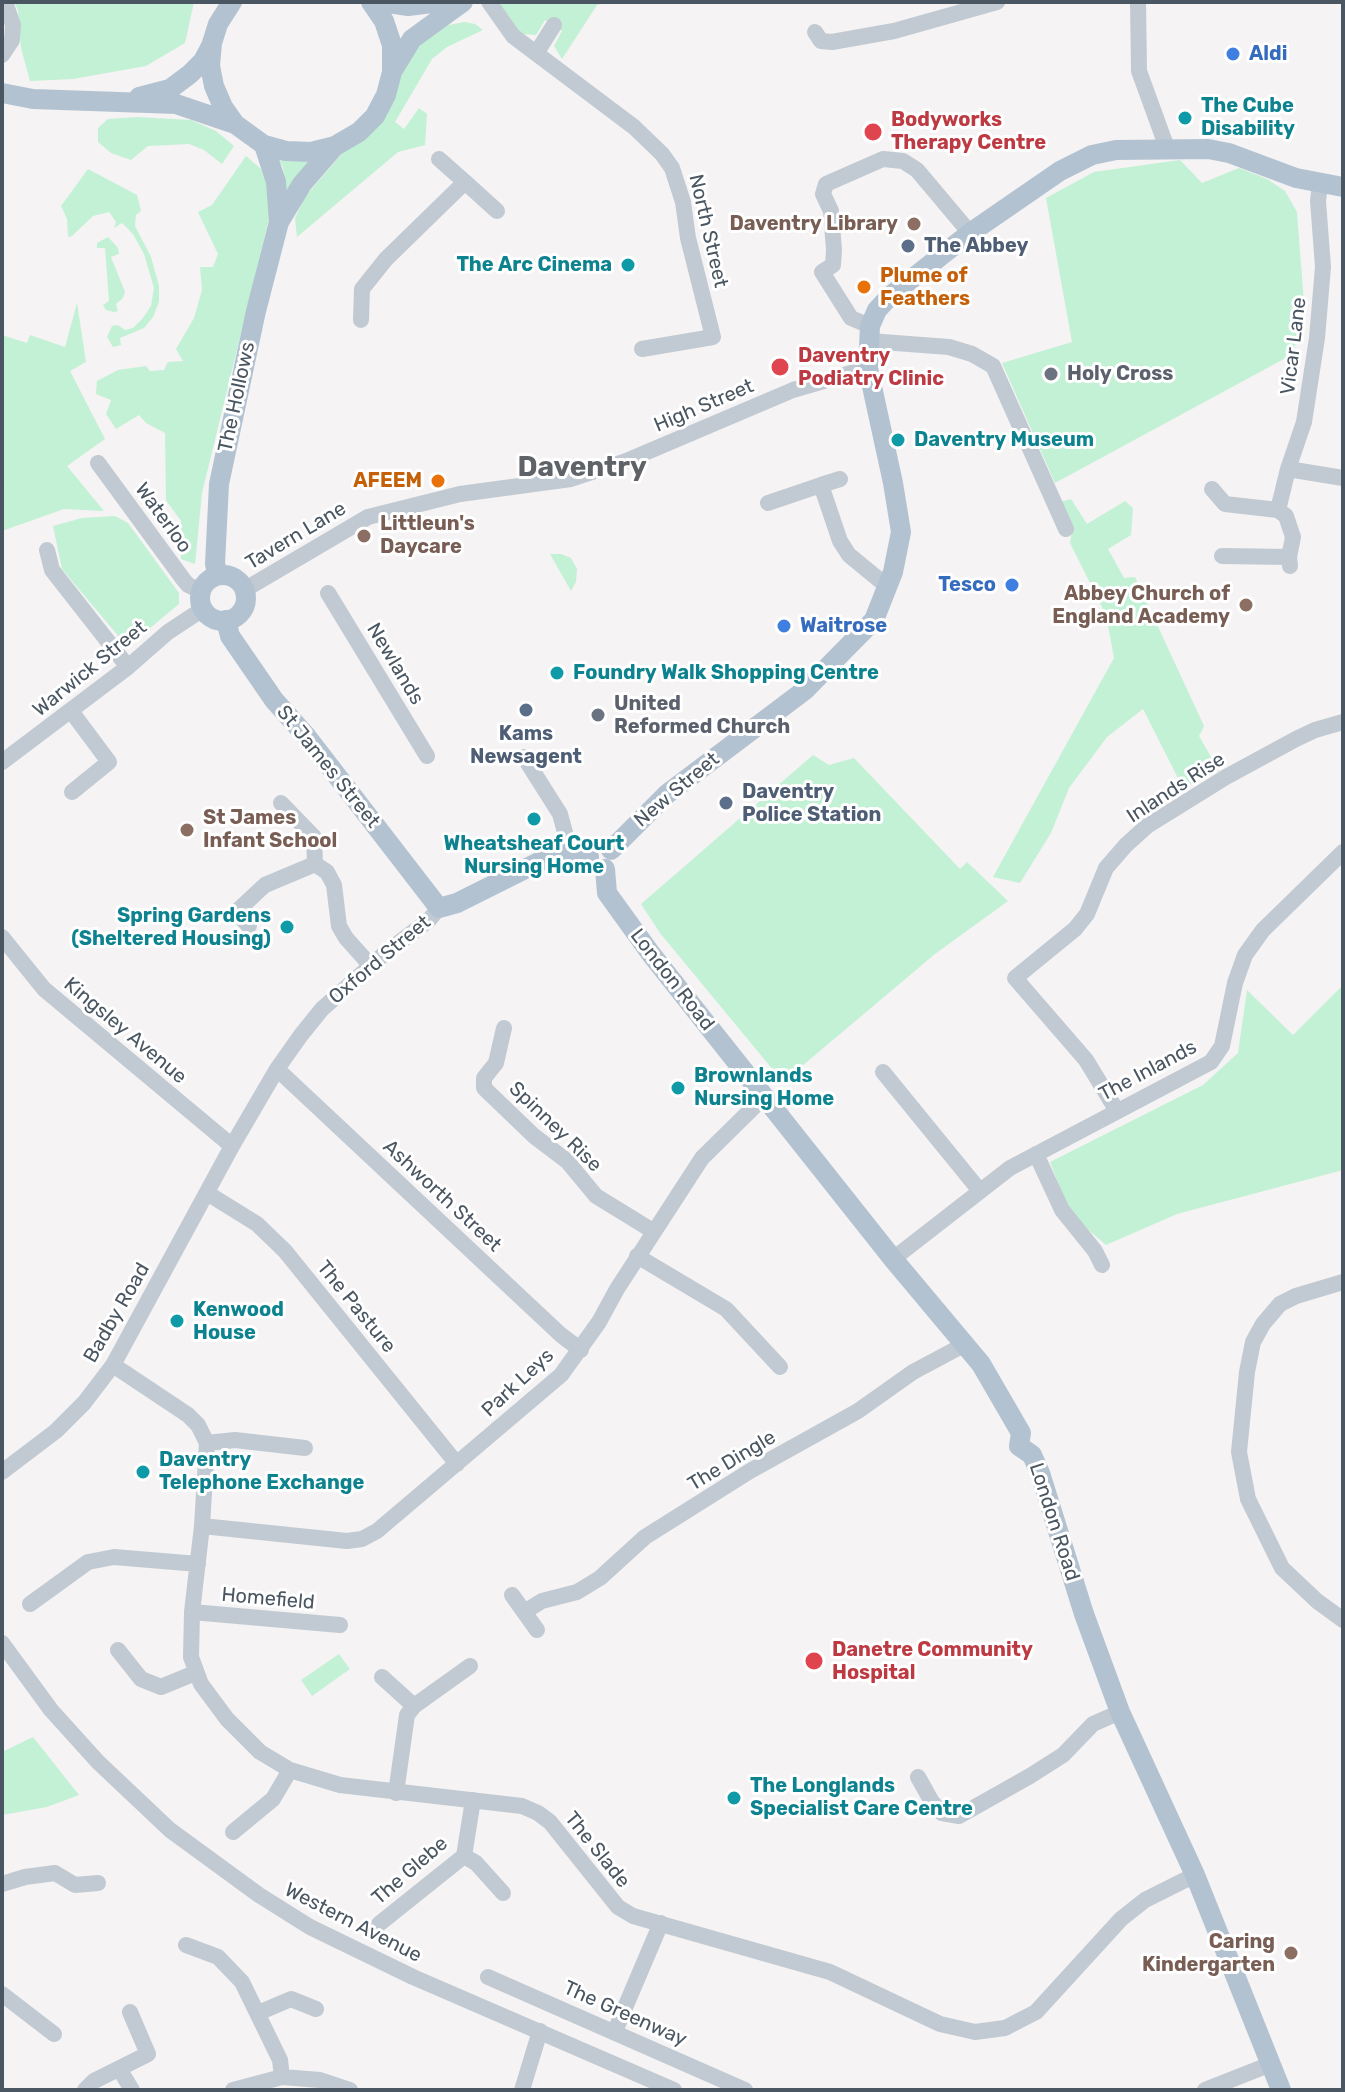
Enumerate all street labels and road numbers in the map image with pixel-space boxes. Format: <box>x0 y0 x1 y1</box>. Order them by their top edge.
street label: North Street <box>683 172 733 290</box>
street label: Vicar Lane <box>1276 296 1312 396</box>
street label: The Hollows <box>214 340 260 454</box>
street label: High Street <box>651 374 757 438</box>
street label: Waterloo <box>129 478 197 558</box>
street label: Tavern Lane <box>242 497 350 575</box>
street label: Warwick Street <box>28 616 152 722</box>
street label: Newlands <box>361 619 429 709</box>
street label: St James Street <box>271 701 385 833</box>
street label: Inlands Rise <box>1123 747 1229 829</box>
street label: New Street <box>630 748 724 832</box>
street label: Oxford Street <box>324 911 436 1009</box>
street label: London Road <box>625 924 719 1036</box>
street label: Kingsley Avenue <box>59 973 191 1089</box>
street label: The Inlands <box>1095 1035 1201 1107</box>
street label: Spinney Rise <box>504 1077 606 1177</box>
street label: Ashworth Street <box>378 1135 506 1257</box>
street label: The Pasture <box>311 1256 401 1358</box>
street label: Badby Road <box>79 1259 155 1367</box>
street label: Park Leys <box>477 1344 559 1422</box>
street label: The Dingle <box>684 1425 780 1497</box>
street label: London Road <box>1024 1460 1084 1584</box>
street label: Homefield <box>220 1583 316 1615</box>
street label: The Slade <box>559 1807 635 1893</box>
street label: The Glebe <box>367 1832 453 1910</box>
street label: Western Avenue <box>280 1878 426 1968</box>
street label: The Greenway <box>560 1976 690 2052</box>

